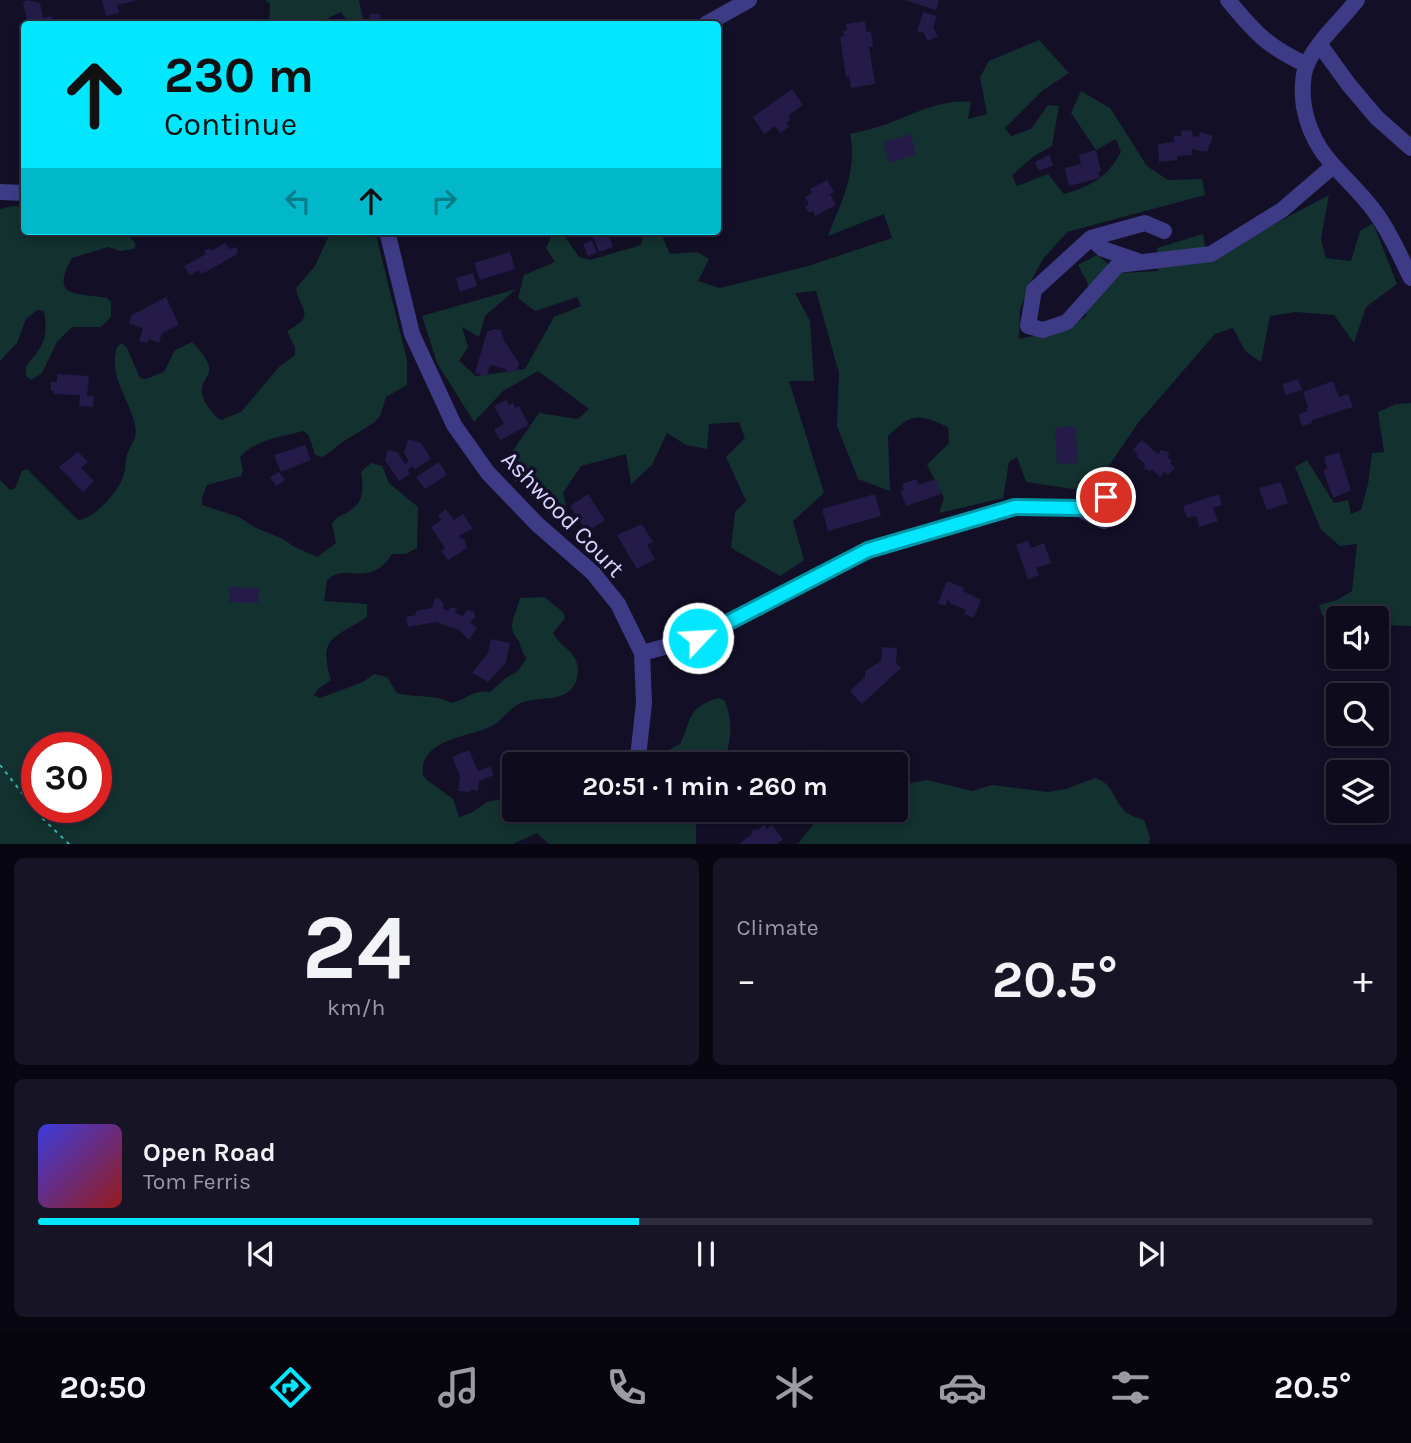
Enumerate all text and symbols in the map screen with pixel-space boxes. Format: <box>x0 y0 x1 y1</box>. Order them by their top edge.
text: 230 m <box>164 47 314 104</box>
icon: ahead <box>49 49 140 140</box>
text: Continue <box>164 106 297 143</box>
icon: left <box>279 182 317 220</box>
icon: ahead <box>352 182 390 220</box>
icon: right <box>425 182 463 220</box>
street label: Ashwood Court <box>496 445 630 583</box>
pin <box>1076 467 1136 527</box>
icon: arrive <box>1087 478 1125 516</box>
position arrow <box>661 601 735 675</box>
map controls <box>1326 606 1389 823</box>
button: sound <box>1326 606 1389 669</box>
button: search <box>1326 683 1389 746</box>
speed limit sign: 30 <box>21 732 112 823</box>
button: layers <box>1326 760 1389 823</box>
text: 20:51 · 1 min · 260 m <box>582 771 828 802</box>
text: 24 <box>302 895 411 1001</box>
text: Climate <box>737 914 819 941</box>
text: 20.5° <box>992 949 1118 1010</box>
text: − <box>737 958 756 1003</box>
text: + <box>1353 958 1373 1003</box>
text: km/h <box>327 994 385 1021</box>
text: Open Road <box>143 1137 276 1168</box>
text: Tom Ferris <box>143 1168 251 1195</box>
icon: previous <box>242 1235 280 1273</box>
icon: pause <box>687 1235 725 1273</box>
icon: next <box>1132 1235 1170 1273</box>
icon: directions <box>266 1363 315 1412</box>
icon: music <box>434 1363 483 1412</box>
icon: phone <box>602 1363 651 1412</box>
icon: climate <box>770 1363 819 1412</box>
icon: car <box>938 1363 987 1412</box>
icon: filters <box>1106 1363 1155 1412</box>
text: 20:50 <box>60 1369 147 1406</box>
text: 20.5° <box>1274 1369 1351 1406</box>

